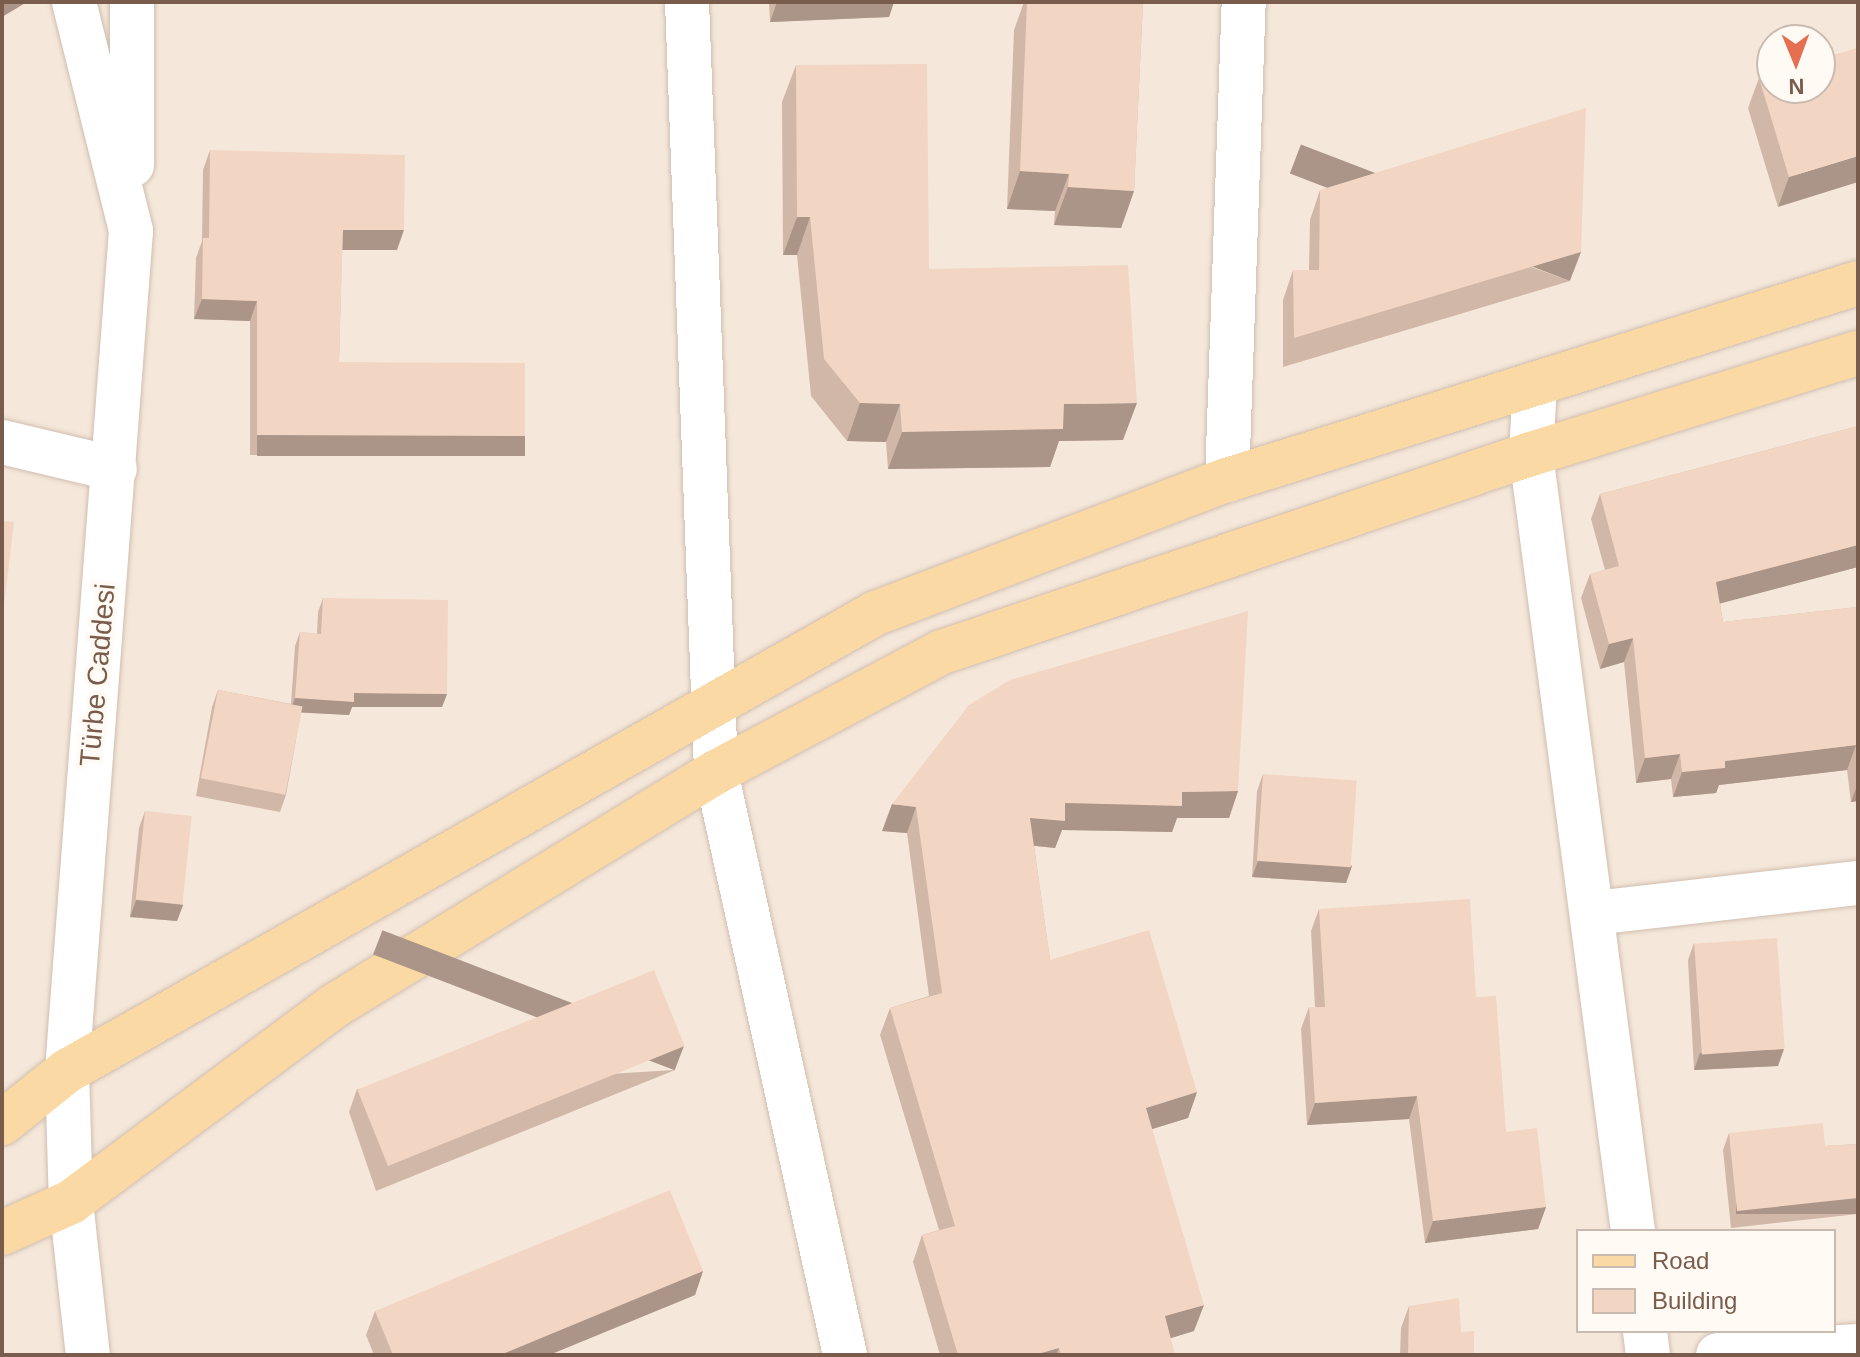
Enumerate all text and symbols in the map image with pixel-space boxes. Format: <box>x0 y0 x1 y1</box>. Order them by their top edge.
north arrow <box>1756 24 1836 104</box>
text: N <box>1788 74 1805 99</box>
street label: Türbe Caddesi <box>73 582 123 768</box>
legend <box>1576 1229 1836 1333</box>
text: Road <box>1652 1247 1709 1274</box>
text: Building <box>1652 1287 1737 1314</box>

